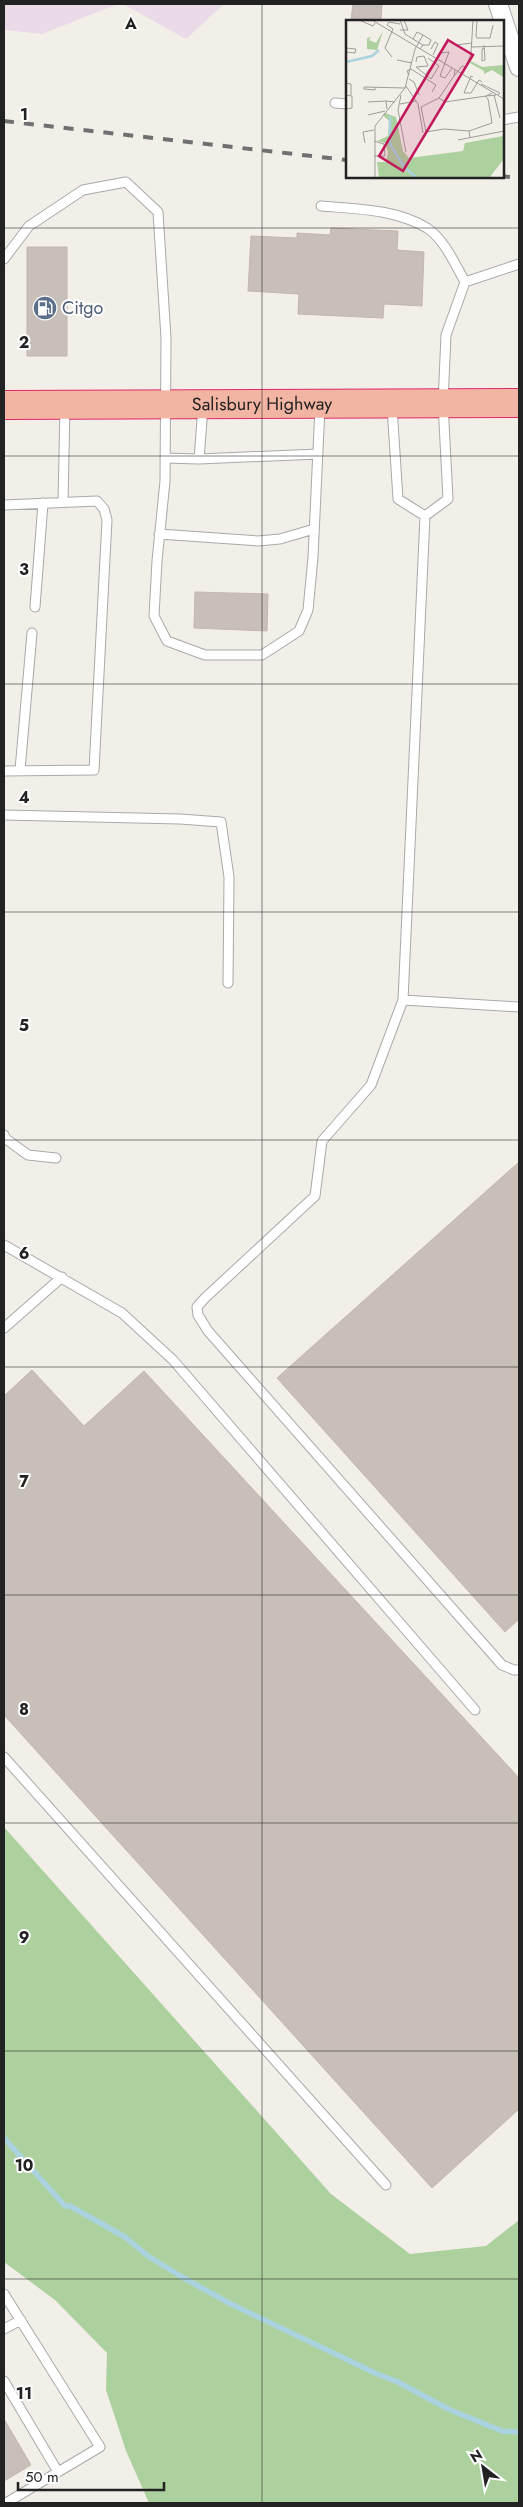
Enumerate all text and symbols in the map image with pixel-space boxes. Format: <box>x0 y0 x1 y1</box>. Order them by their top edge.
text: A <box>124 12 137 35</box>
inset map <box>346 20 503 178</box>
text: 1 <box>20 103 28 126</box>
fuel station icon: Citgo <box>32 295 58 321</box>
place label: Citgo <box>62 295 104 321</box>
text: 2 <box>19 331 29 354</box>
street label: Salisbury Highway <box>192 391 332 417</box>
text: 3 <box>19 558 29 581</box>
text: 4 <box>18 786 30 809</box>
text: 5 <box>19 1014 29 1037</box>
text: 6 <box>19 1242 29 1265</box>
text: 7 <box>19 1470 29 1493</box>
text: 8 <box>19 1698 29 1721</box>
text: 9 <box>19 1926 29 1949</box>
text: 10 <box>15 2154 33 2177</box>
text: 11 <box>16 2382 32 2405</box>
north arrow <box>458 2442 508 2492</box>
text: N <box>466 2444 486 2467</box>
scale bar <box>18 2460 164 2492</box>
text: 50 m <box>25 2466 59 2488</box>

